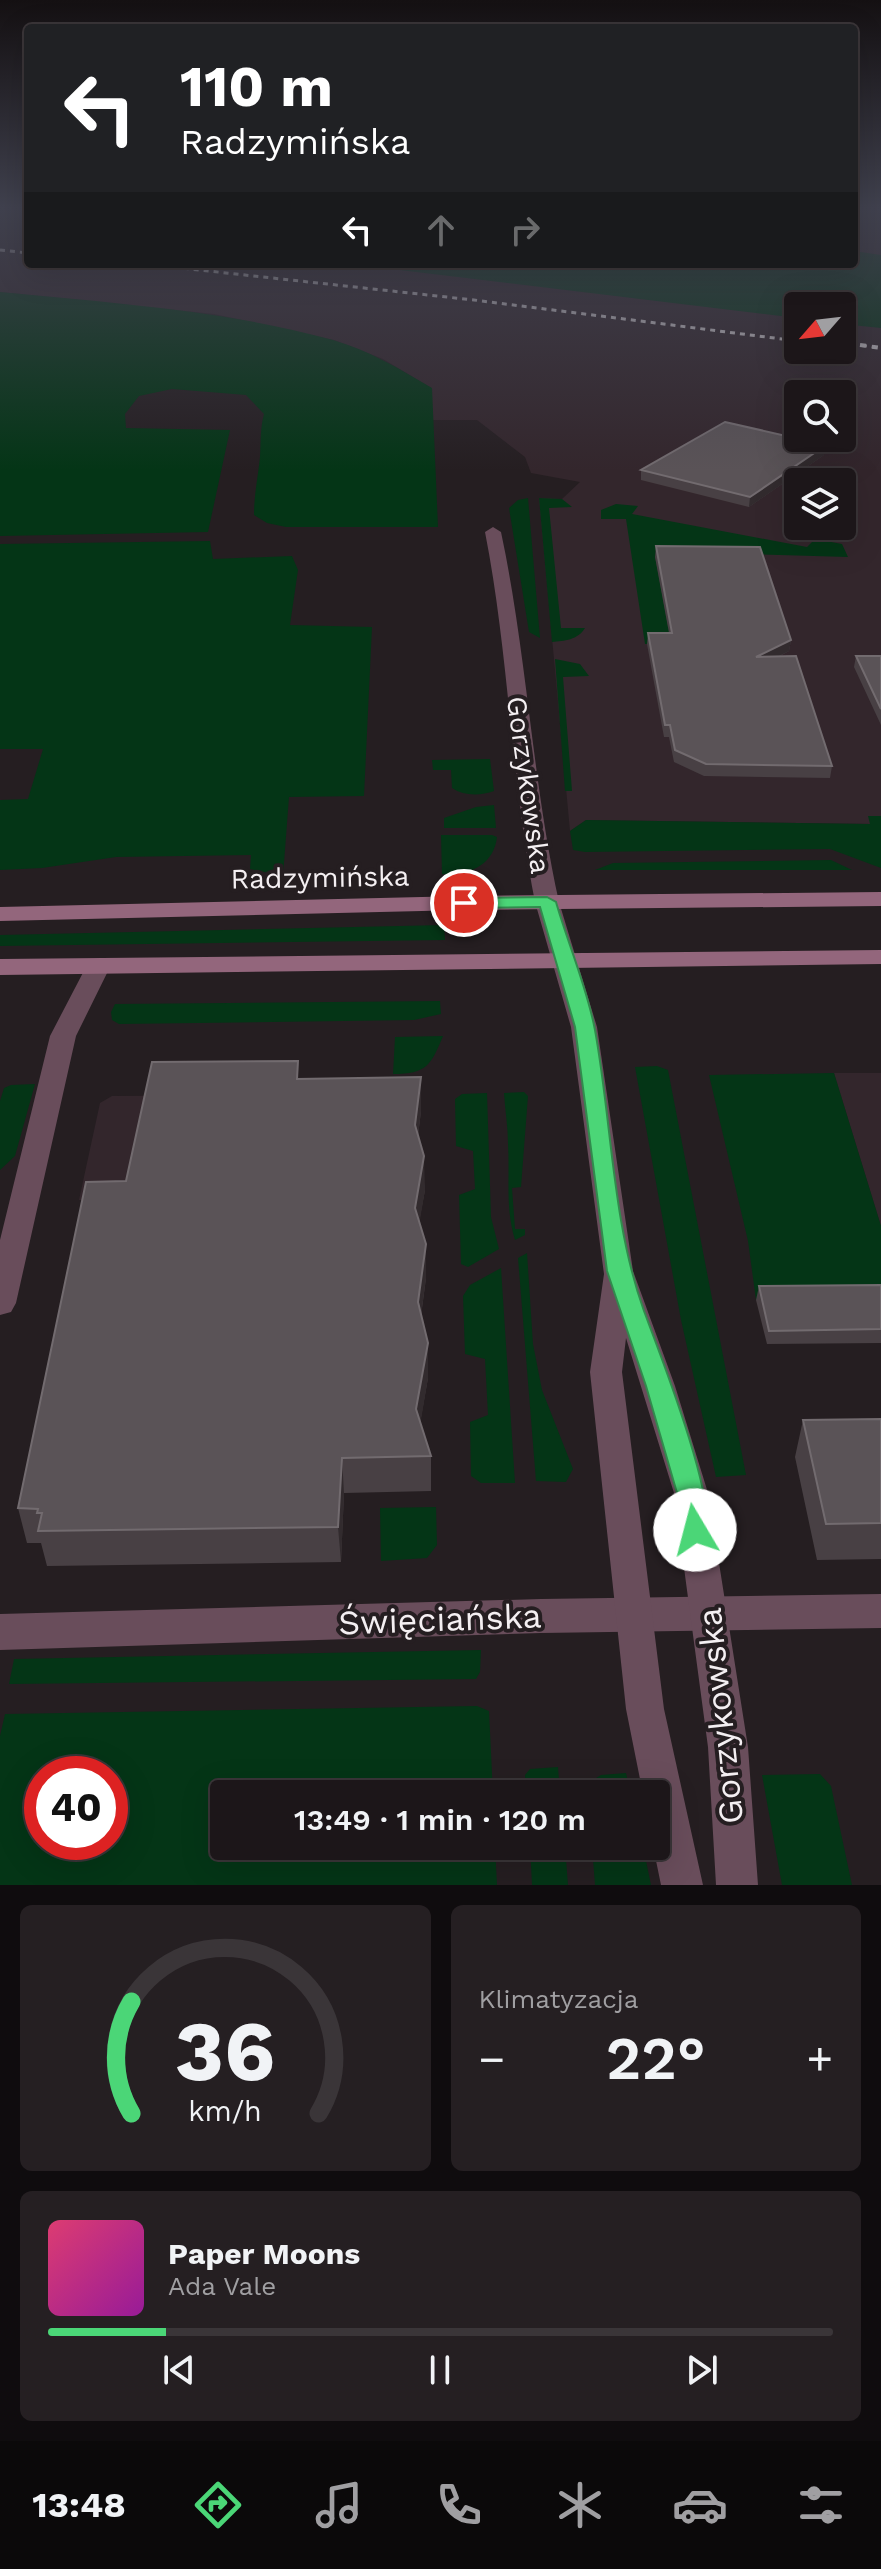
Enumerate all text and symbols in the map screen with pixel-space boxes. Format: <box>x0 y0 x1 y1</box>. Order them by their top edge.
text: 110 m <box>180 54 333 120</box>
icon: left <box>48 56 152 160</box>
text: Radzymińska <box>180 121 410 163</box>
icon: left <box>335 208 379 252</box>
icon: ahead <box>419 208 463 252</box>
icon: right <box>503 208 547 252</box>
north arrow <box>784 292 856 364</box>
map controls <box>784 292 856 540</box>
button: search <box>784 380 856 452</box>
button: layers <box>784 468 856 540</box>
street label: Gorzykowska <box>500 694 557 876</box>
street label: Radzymińska <box>230 859 410 896</box>
pin <box>430 869 498 937</box>
icon: arrive <box>442 881 486 925</box>
position arrow <box>653 1488 737 1572</box>
street label: Święciańska <box>338 1595 542 1643</box>
street label: Gorzykowska <box>689 1606 751 1826</box>
speed limit sign: 40 <box>24 1756 128 1860</box>
text: 13:49 · 1 min · 120 m <box>294 1802 586 1837</box>
text: Klimatyzacja <box>479 1984 639 2014</box>
text: 36 <box>175 2003 276 2100</box>
text: 22° <box>606 2023 706 2094</box>
text: − <box>479 2033 505 2085</box>
text: + <box>806 2033 833 2085</box>
text: km/h <box>188 2094 262 2128</box>
text: Paper Moons <box>168 2236 360 2271</box>
text: Ada Vale <box>168 2271 276 2301</box>
icon: previous <box>157 2348 201 2392</box>
icon: pause <box>418 2348 462 2392</box>
icon: next <box>680 2348 724 2392</box>
icon: directions <box>190 2477 246 2533</box>
icon: music <box>311 2477 367 2533</box>
icon: phone <box>431 2477 487 2533</box>
icon: climate <box>552 2477 608 2533</box>
icon: car <box>672 2477 728 2533</box>
icon: filters <box>793 2477 849 2533</box>
text: 13:48 <box>32 2484 126 2526</box>

